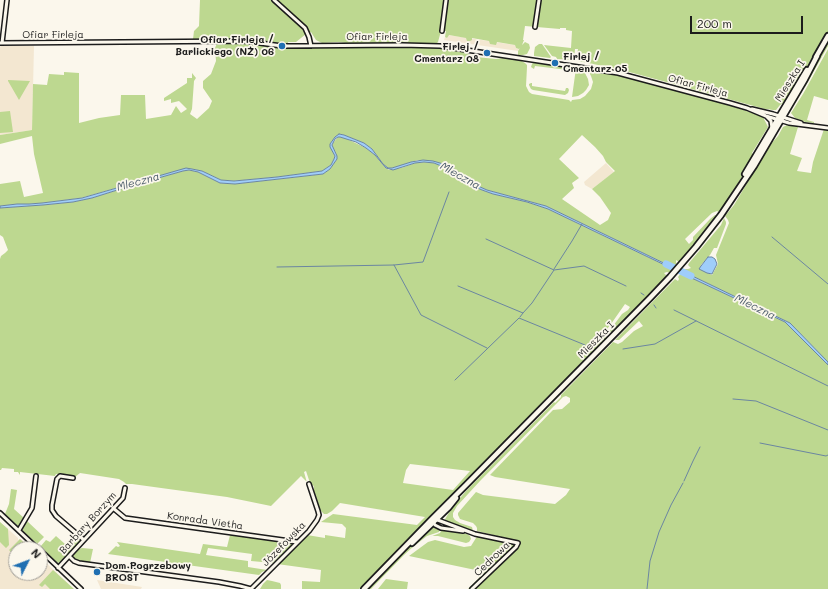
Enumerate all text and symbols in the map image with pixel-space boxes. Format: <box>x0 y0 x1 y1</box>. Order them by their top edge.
scale bar <box>692 8 805 34</box>
text: 200 m <box>697 15 732 31</box>
street label: Ofiar Firleja <box>22 29 84 41</box>
street label: Ofiar Firleja <box>346 31 408 43</box>
place label: Ofiar Firleja / Barlickiego (NŻ) 06 <box>175 34 274 58</box>
marker: Ofiar Firleja / Barlickiego (NŻ) 06 <box>277 41 287 51</box>
place label: Firlej / Cmentarz 08 <box>414 41 479 64</box>
marker: Firlej / Cmentarz 08 <box>482 48 492 58</box>
place label: Firlej / Cmentarz 05 <box>563 51 627 74</box>
marker: Firlej / Cmentarz 05 <box>550 58 560 68</box>
street label: Mieszka I <box>773 58 807 104</box>
street label: Ofiar Firleja <box>667 72 729 100</box>
water label: Mleczna <box>438 160 482 192</box>
water label: Mleczna <box>115 170 161 194</box>
water label: Mleczna <box>732 291 778 323</box>
street label: Mieszka I <box>575 319 617 361</box>
street label: Barbary Borzym <box>57 489 119 557</box>
street label: Konrada Vietha <box>166 510 244 532</box>
street label: Józefowska <box>260 519 308 569</box>
street label: Cedrowa <box>472 539 512 579</box>
north arrow <box>8 541 48 581</box>
text: N <box>28 545 45 561</box>
place label: Dom Pogrzebowy BROST <box>105 560 191 584</box>
marker: Dom Pogrzebowy BROST <box>92 567 102 577</box>

